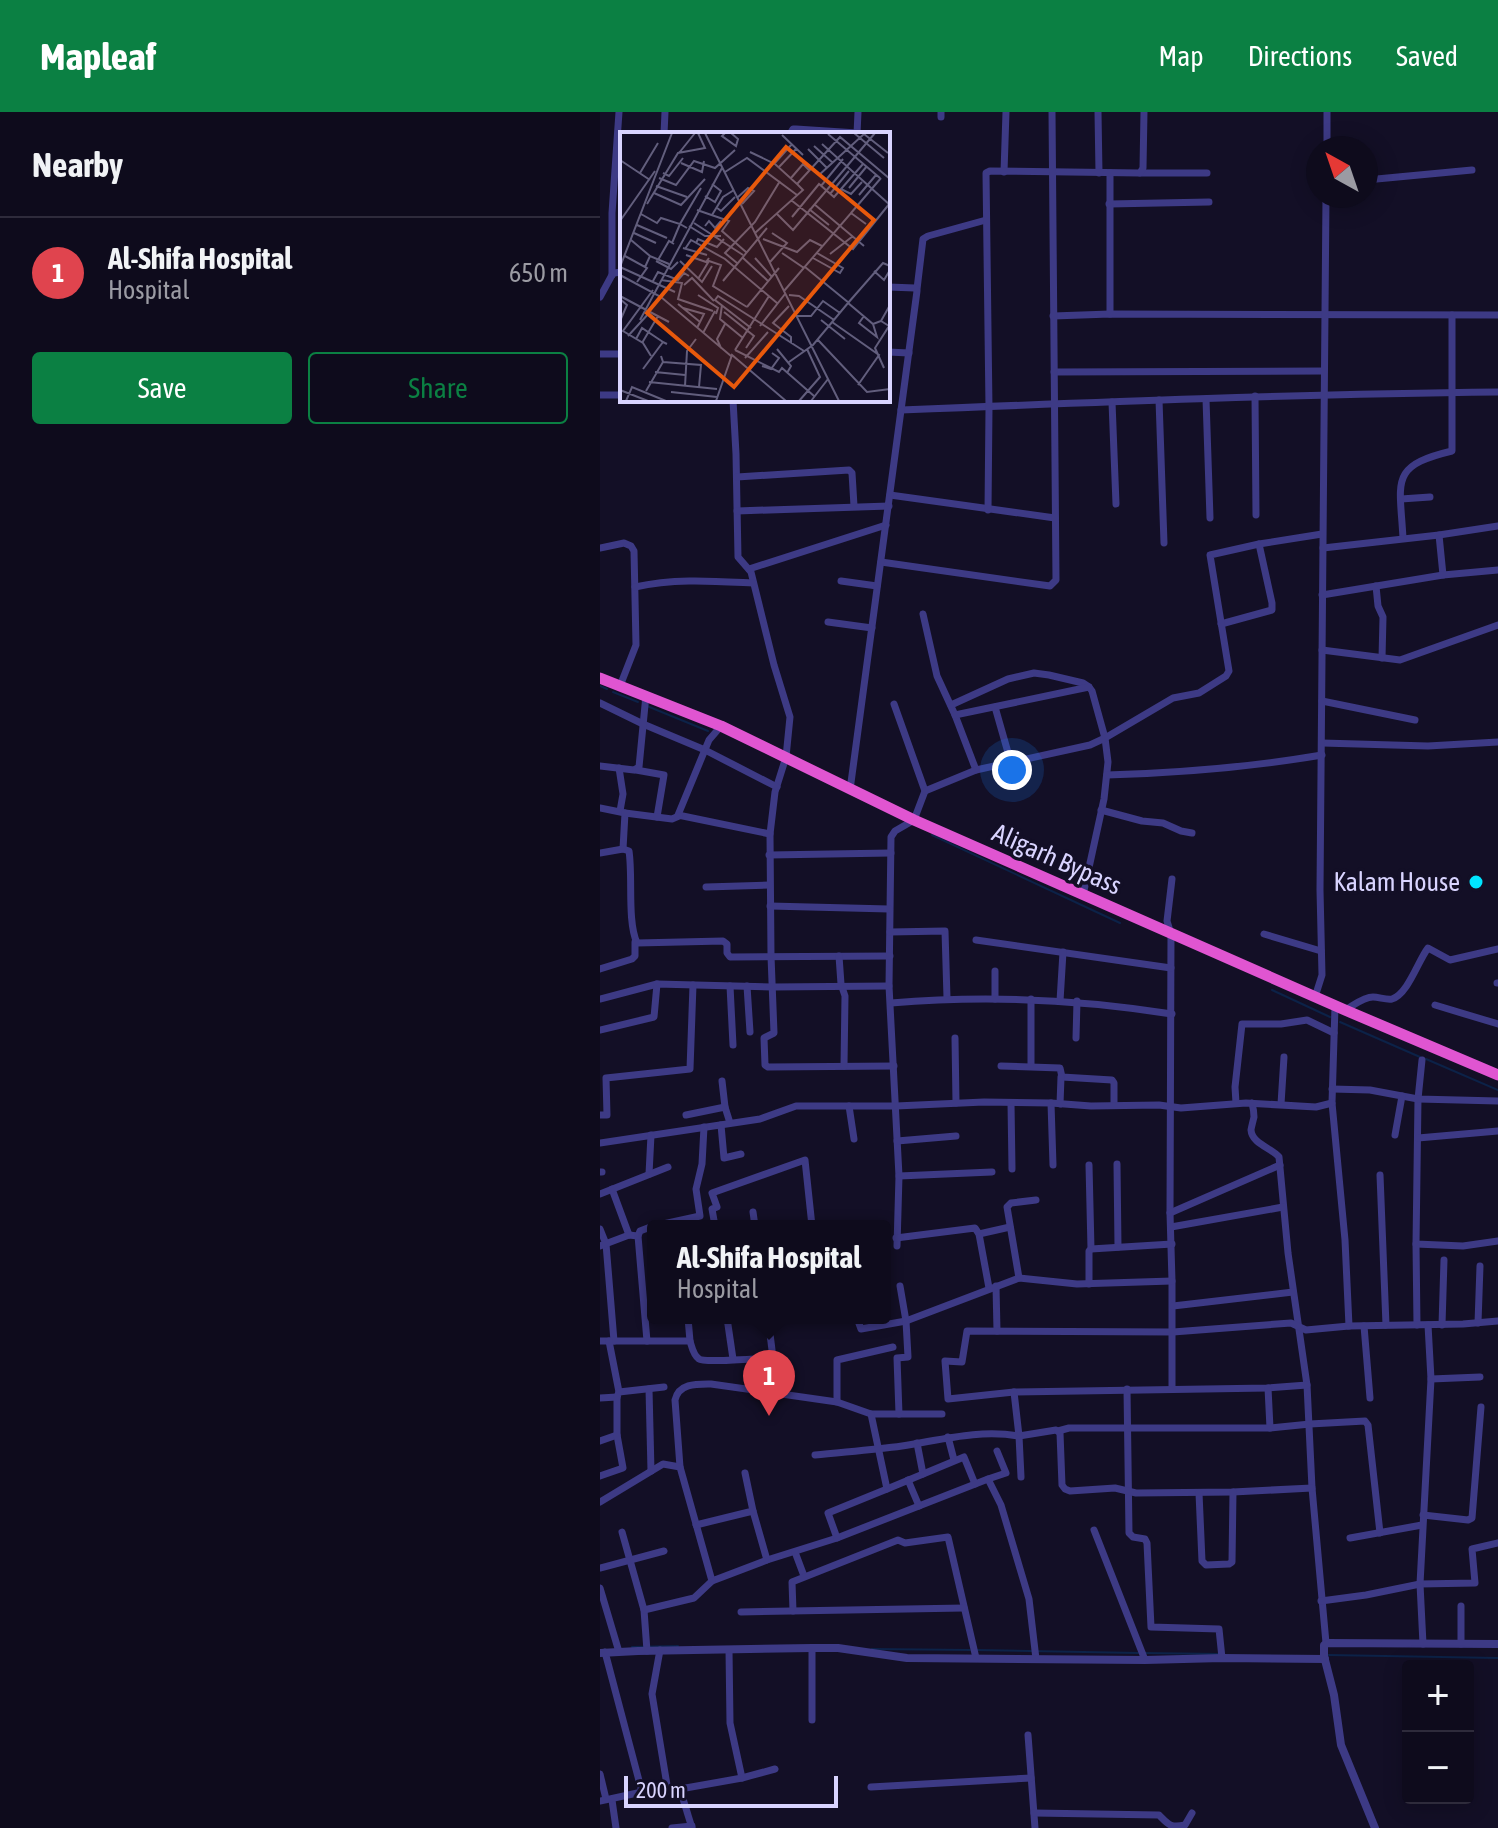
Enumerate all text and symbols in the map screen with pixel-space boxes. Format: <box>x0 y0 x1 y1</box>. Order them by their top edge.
text: Mapleaf <box>40 35 156 78</box>
text: Map <box>1159 40 1204 72</box>
text: Directions <box>1248 40 1352 72</box>
text: Saved <box>1396 40 1458 72</box>
inset map <box>620 132 890 402</box>
north arrow <box>1306 136 1378 208</box>
text: Nearby <box>32 145 123 184</box>
text: Al-Shifa Hospital <box>108 241 292 275</box>
text: 1 <box>52 258 64 288</box>
text: 650 m <box>509 258 568 288</box>
text: Hospital <box>108 275 189 305</box>
button: Save <box>32 352 292 424</box>
button: Share <box>308 352 568 424</box>
your location <box>992 750 1032 790</box>
street label: Aligarh Bypass <box>988 817 1126 901</box>
place label: Kalam House <box>1334 867 1460 897</box>
marker: Kalam House <box>1467 873 1485 891</box>
popup <box>647 1220 891 1324</box>
text: Al-Shifa Hospital <box>677 1240 861 1274</box>
text: Hospital <box>677 1274 758 1304</box>
pin: 1 <box>743 1350 795 1416</box>
map controls <box>1402 1660 1474 1804</box>
button: + <box>1402 1660 1474 1732</box>
button: − <box>1402 1732 1474 1804</box>
scale bar <box>624 1772 838 1808</box>
text: 200 m <box>636 1777 686 1803</box>

